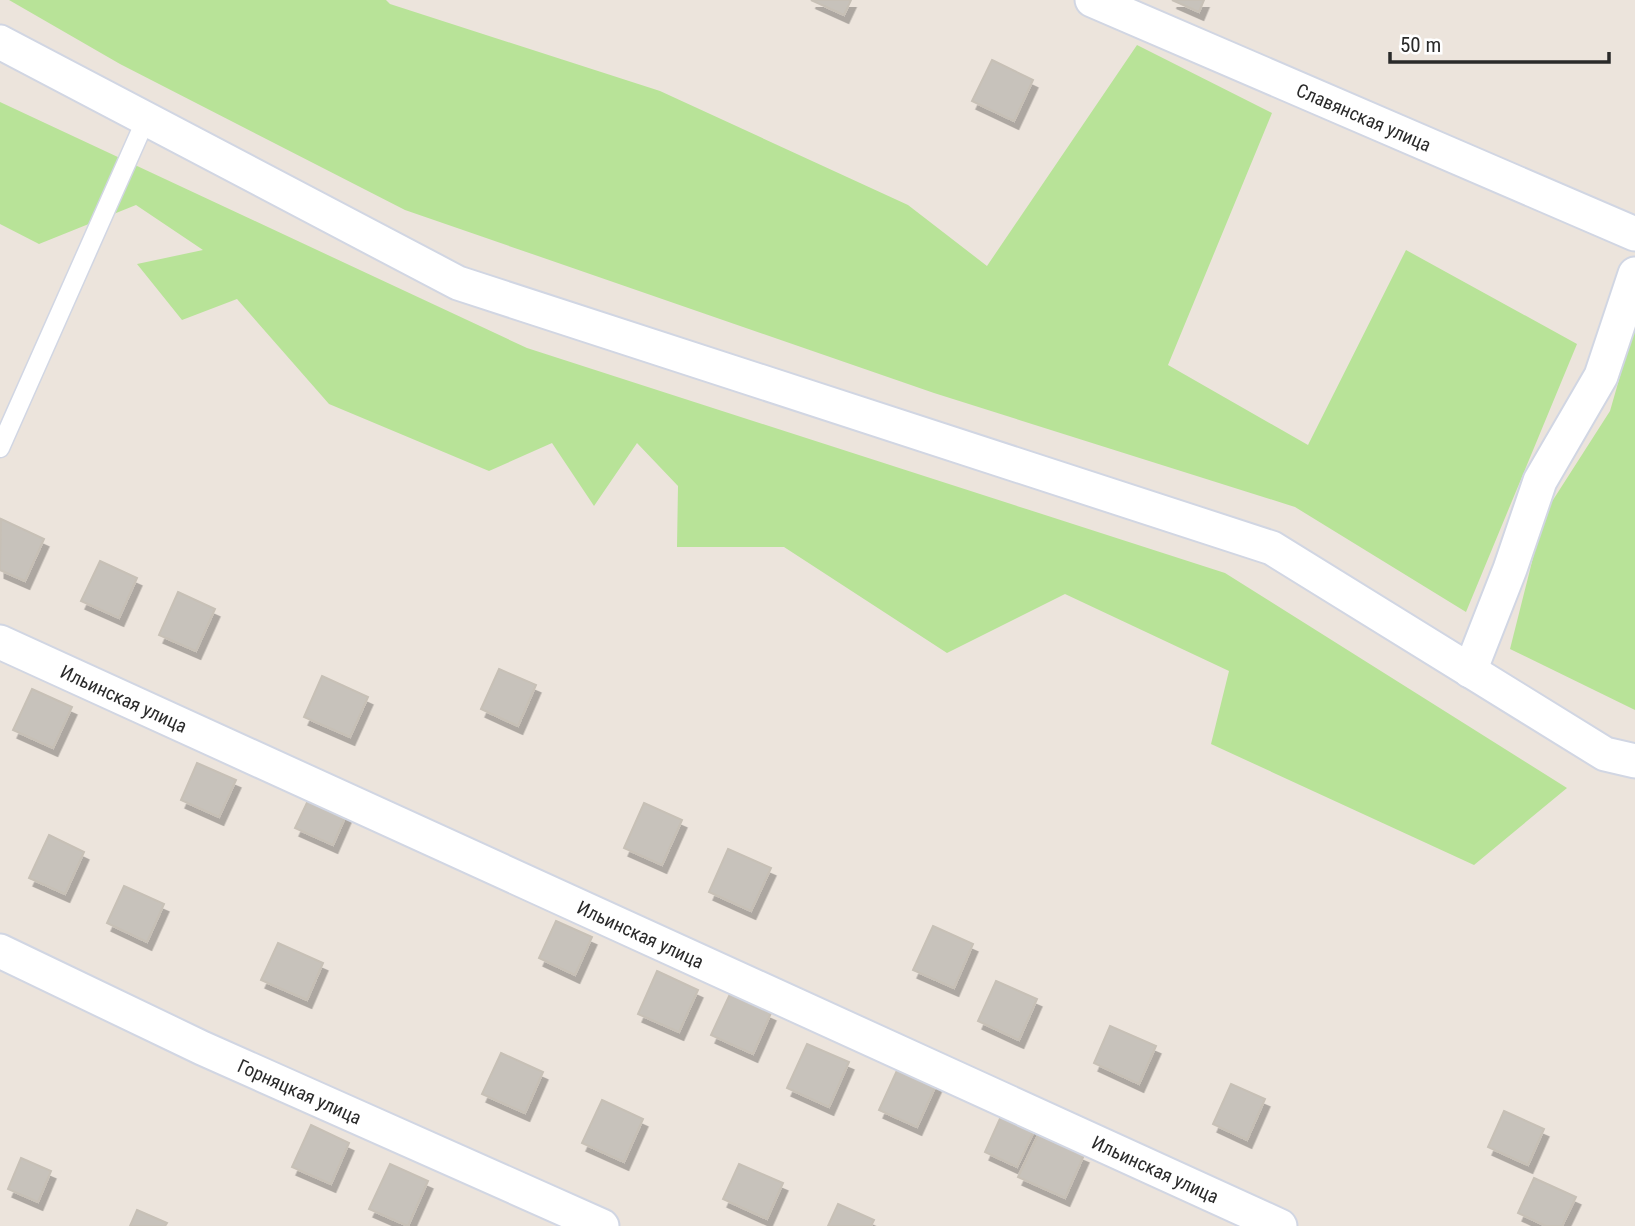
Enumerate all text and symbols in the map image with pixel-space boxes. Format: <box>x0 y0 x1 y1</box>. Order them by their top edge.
scale bar <box>1390 21 1609 65</box>
text: 50 m <box>1400 33 1441 57</box>
street label: Славянская улица <box>1293 78 1435 156</box>
street label: Ильинская улица <box>57 660 191 737</box>
street label: Ильинская улица <box>574 895 707 973</box>
street label: Горняцкая улица <box>234 1054 365 1129</box>
street label: Ильинская улица <box>1088 1130 1222 1208</box>

